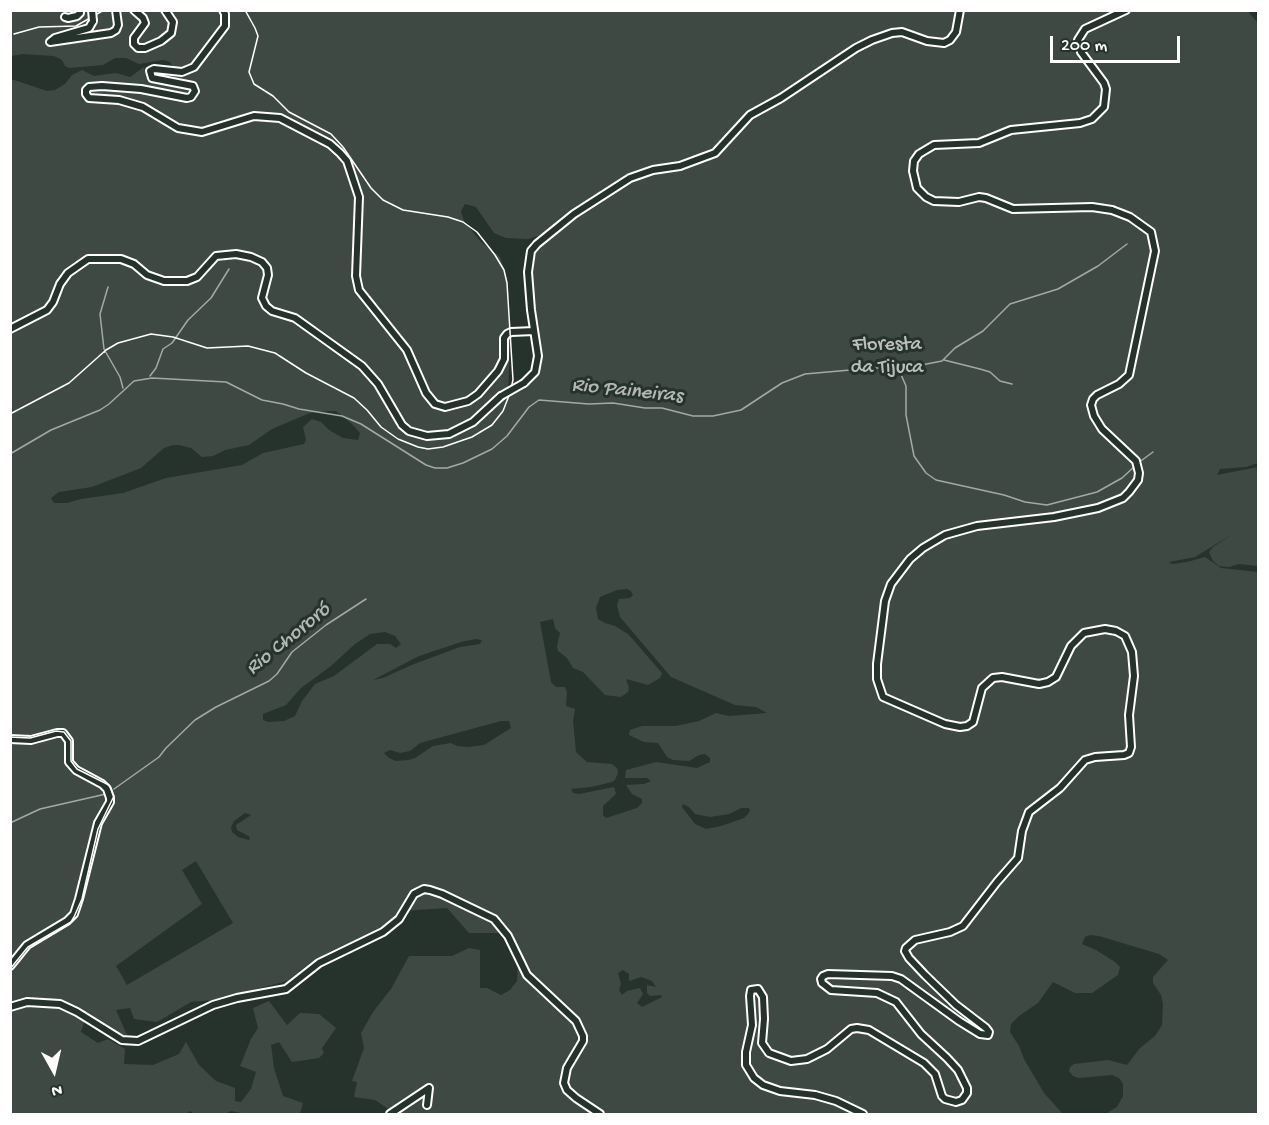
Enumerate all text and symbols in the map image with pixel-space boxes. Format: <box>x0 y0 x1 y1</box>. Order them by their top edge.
scale bar <box>1053 24 1184 62</box>
text: 200 m <box>1061 36 1107 57</box>
park label: Floresta da Tijuca <box>851 334 923 381</box>
water label: Rio Paineiras <box>570 374 684 410</box>
water label: Rio Chororó <box>242 598 336 682</box>
north arrow <box>24 1041 84 1101</box>
text: N <box>50 1079 63 1099</box>

